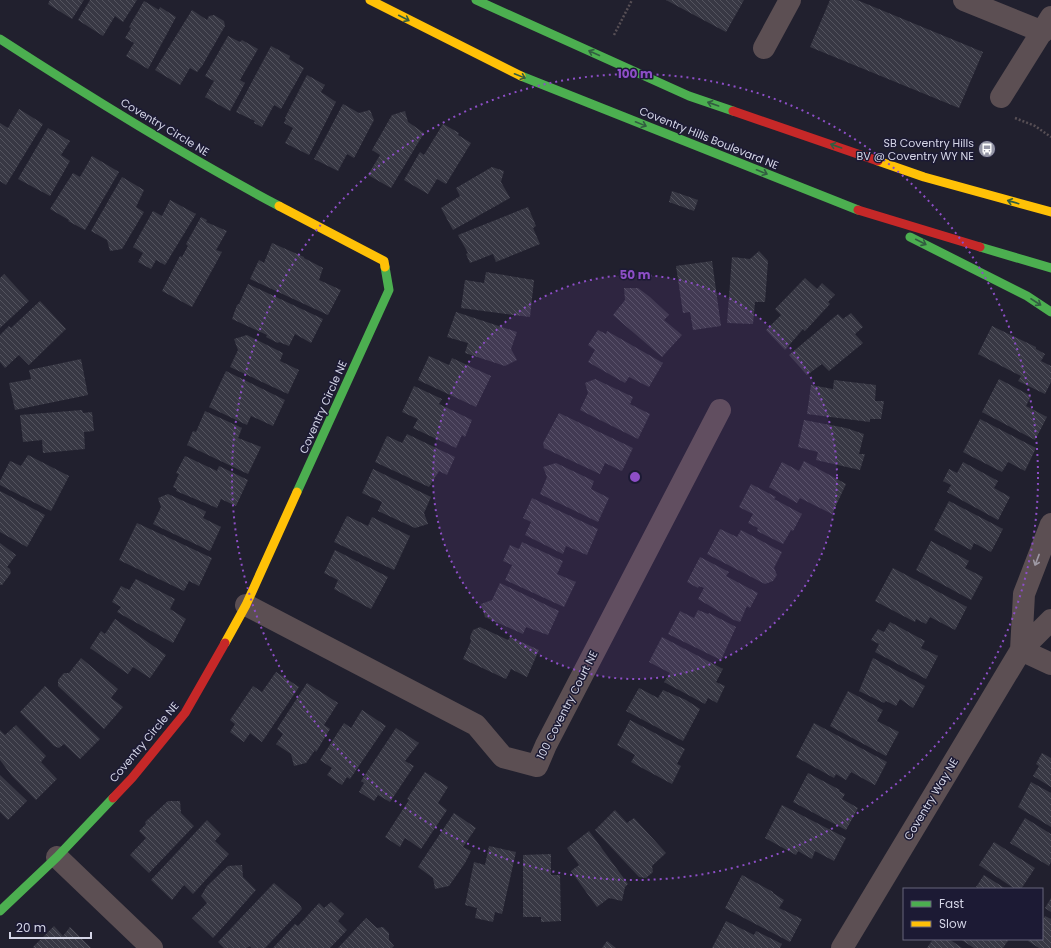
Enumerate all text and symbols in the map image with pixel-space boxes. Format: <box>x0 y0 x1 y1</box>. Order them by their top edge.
one-way arrow <box>398 15 410 22</box>
one-way arrow <box>588 49 600 56</box>
text: 100 m <box>617 65 653 82</box>
one-way arrow <box>514 73 526 81</box>
street label: Coventry Circle NE <box>118 94 212 160</box>
one-way arrow <box>707 100 720 107</box>
street label: Coventry Hills Boulevard NE <box>637 103 781 173</box>
one-way arrow <box>635 121 647 129</box>
place label: SB Coventry Hills BV @ Coventry WY NE <box>857 135 974 164</box>
bus stop icon: SB Coventry Hills BV @ Coventry WY NE <box>977 139 997 159</box>
one-way arrow <box>830 142 842 150</box>
one-way arrow <box>756 169 768 177</box>
one-way arrow <box>1007 198 1020 205</box>
one-way arrow <box>915 239 927 246</box>
text: 50 m <box>620 266 651 283</box>
one-way arrow <box>1030 299 1042 307</box>
street label: Coventry Circle NE <box>295 358 351 456</box>
centre of rings <box>628 470 642 484</box>
one-way arrow <box>1033 554 1041 566</box>
street label: 100 Coventry Court NE <box>533 648 601 762</box>
street label: Coventry Circle NE <box>106 698 182 786</box>
street label: Coventry Way NE <box>900 755 962 843</box>
legend <box>903 888 1043 940</box>
text: Fast <box>939 895 964 912</box>
scale bar <box>10 914 91 940</box>
text: Slow <box>939 915 967 932</box>
text: 20 m <box>16 919 46 936</box>

